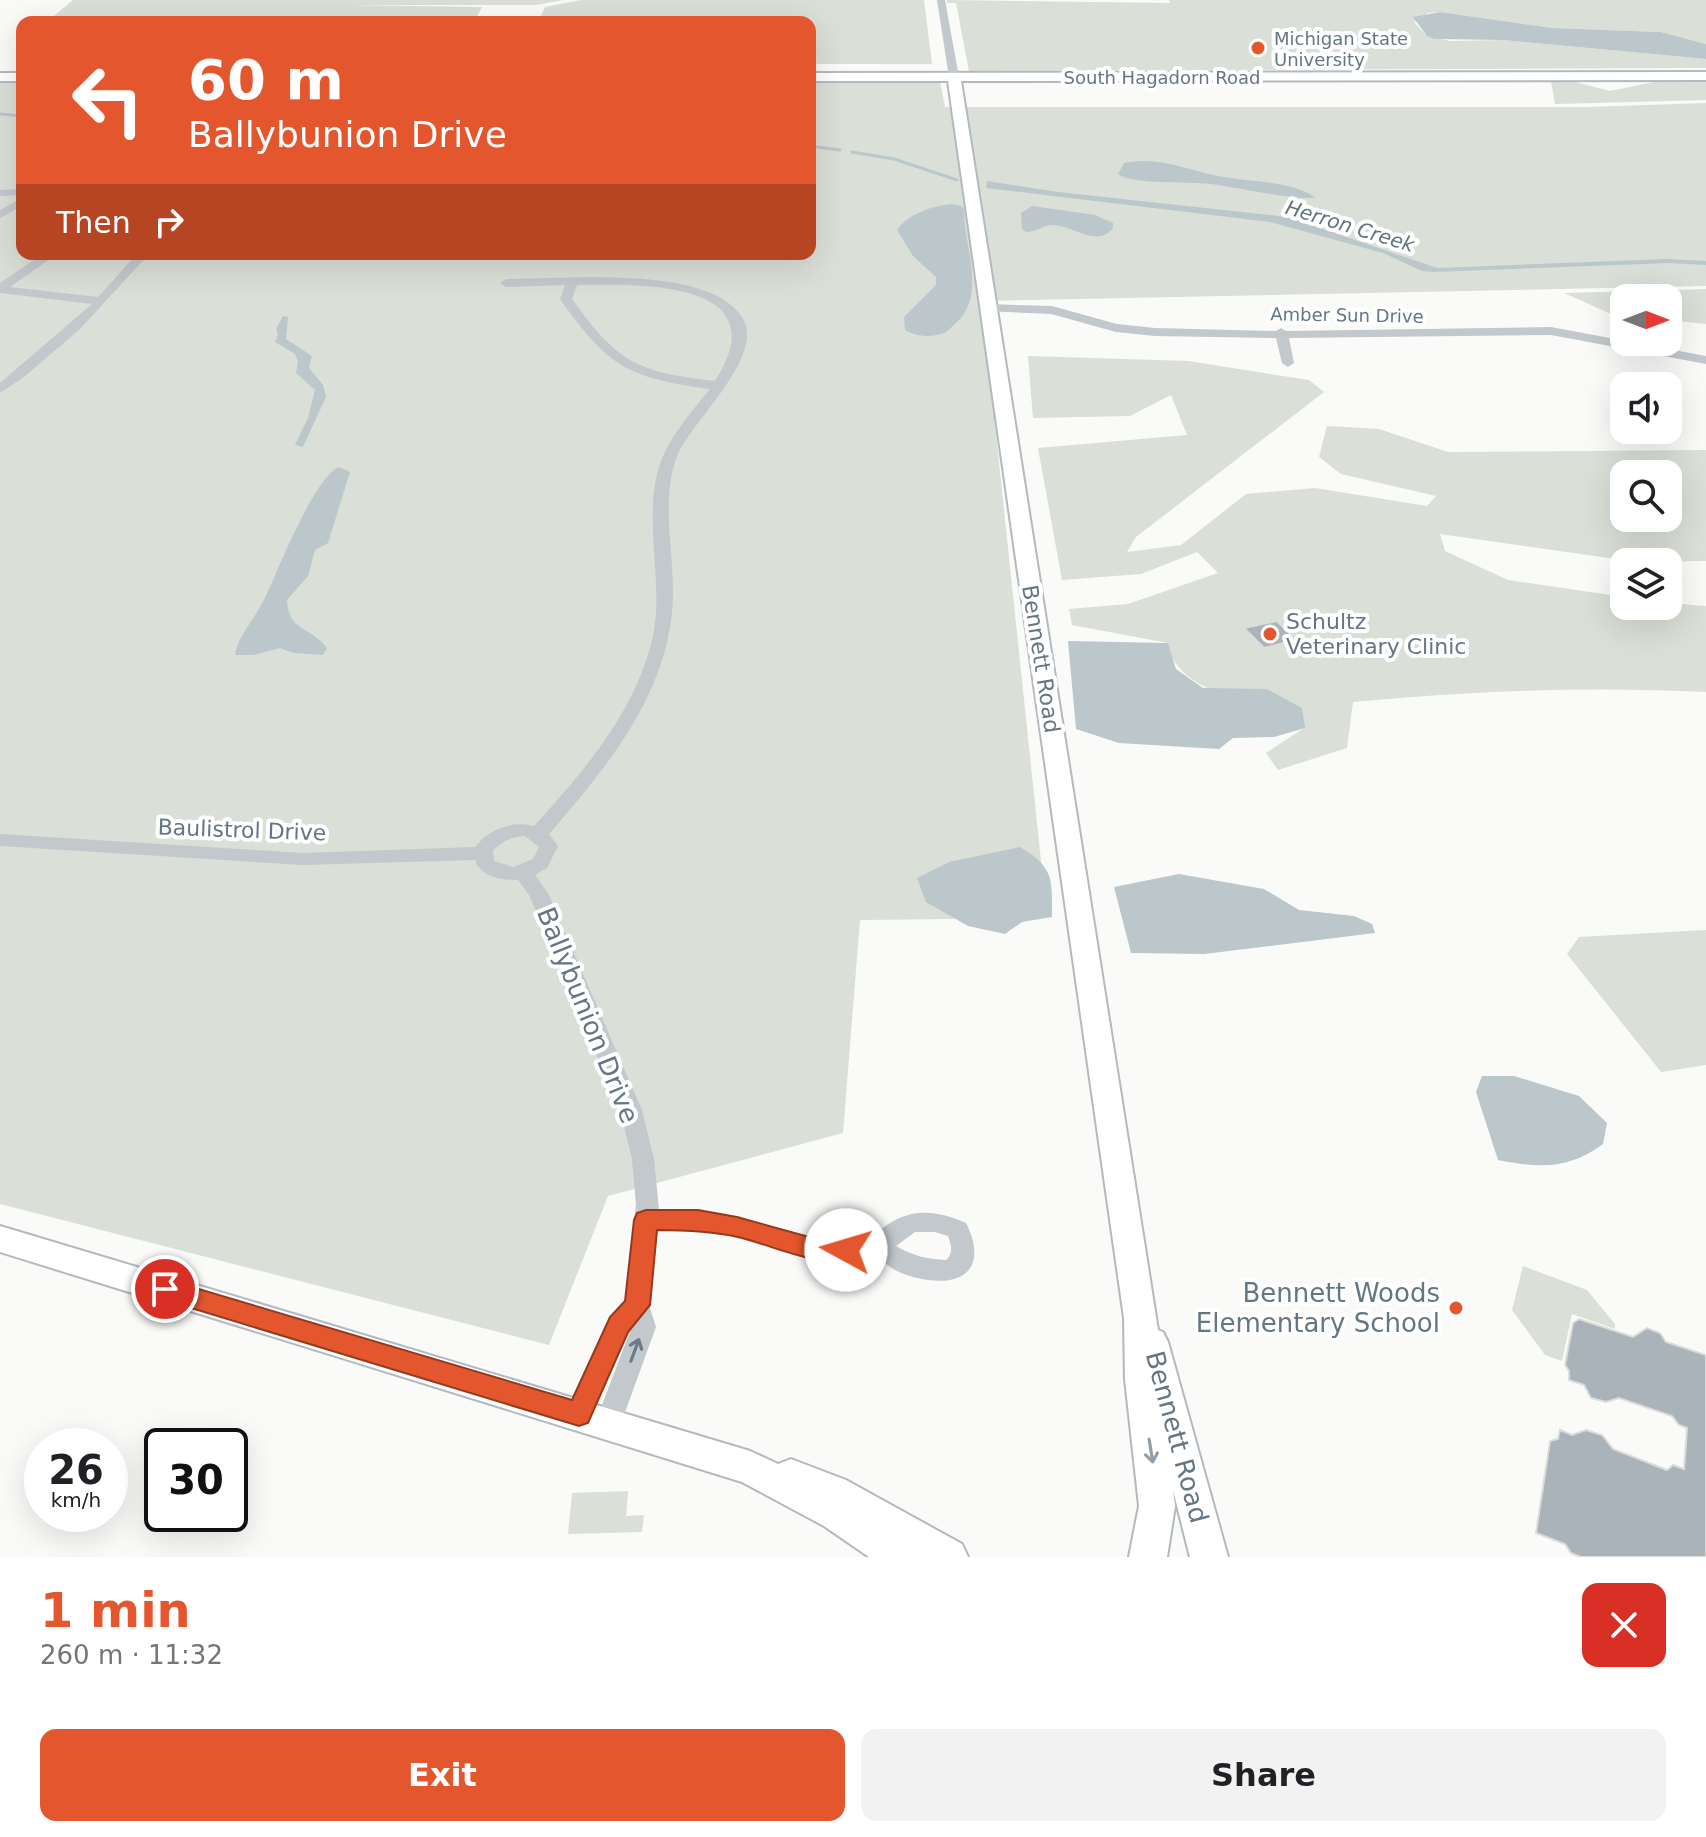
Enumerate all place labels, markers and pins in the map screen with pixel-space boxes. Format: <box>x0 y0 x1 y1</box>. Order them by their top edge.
place label: Michigan State University <box>1274 28 1408 70</box>
marker: Michigan State University <box>1249 39 1267 57</box>
place label: Schultz Veterinary Clinic <box>1286 609 1466 659</box>
marker: Schultz Veterinary Clinic <box>1261 625 1279 643</box>
pin <box>131 1255 199 1323</box>
place label: Bennett Woods Elementary School <box>1196 1278 1440 1338</box>
marker: Bennett Woods Elementary School <box>1447 1299 1465 1317</box>

